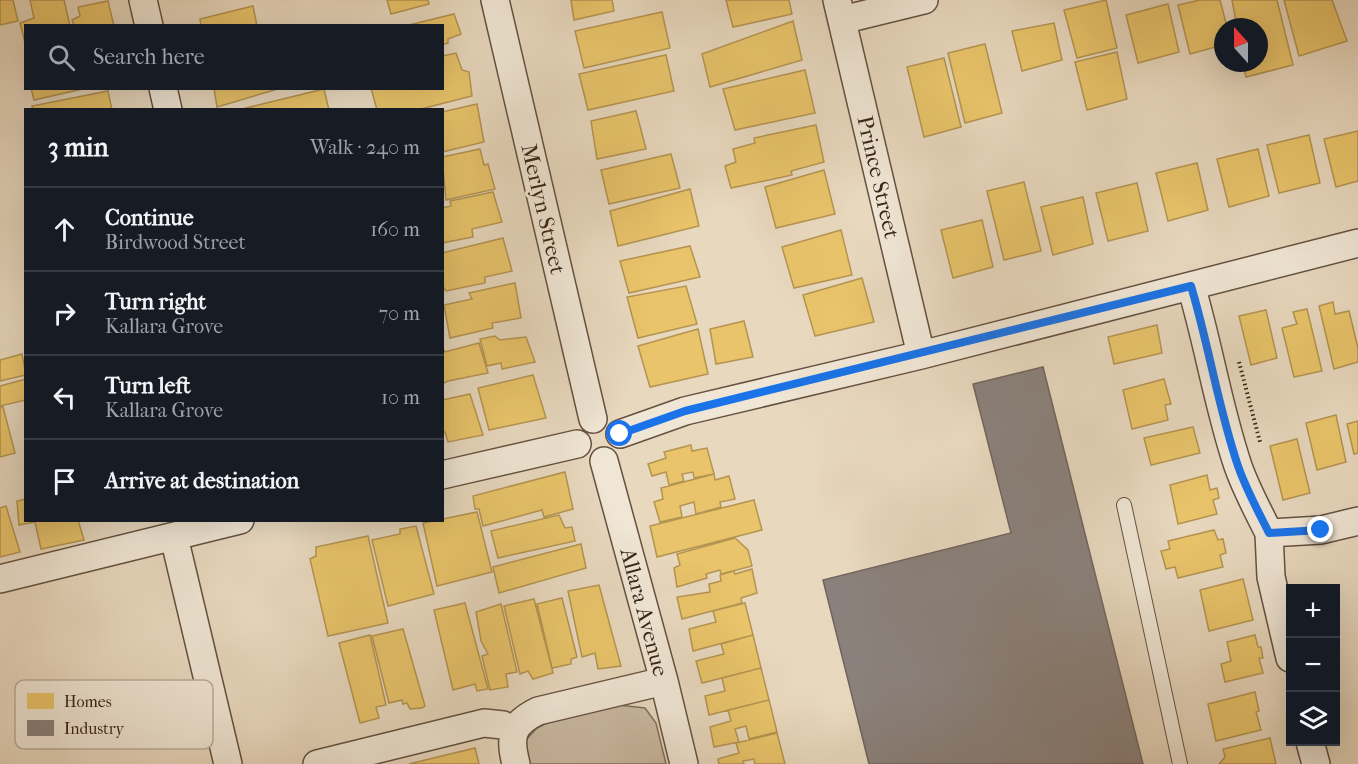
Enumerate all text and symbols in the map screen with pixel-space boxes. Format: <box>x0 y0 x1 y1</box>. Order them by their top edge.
north arrow <box>1214 18 1268 72</box>
search box <box>24 24 444 90</box>
icon: search <box>45 41 78 74</box>
text: Search here <box>93 44 205 70</box>
street label: Prince Street <box>851 113 905 241</box>
text: 3 min <box>48 132 109 163</box>
text: Walk · 240 m <box>310 136 420 159</box>
street label: Merlyn Street <box>515 142 571 277</box>
text: Continue <box>105 205 194 231</box>
icon: ahead <box>48 213 81 246</box>
text: 160 m <box>370 218 420 241</box>
text: Birdwood Street <box>105 231 246 254</box>
text: Turn right <box>105 289 206 315</box>
icon: right <box>48 297 81 330</box>
text: 70 m <box>378 302 420 325</box>
text: Kallara Grove <box>105 315 223 338</box>
text: Turn left <box>105 373 191 399</box>
icon: left <box>48 381 81 414</box>
text: 10 m <box>381 386 420 409</box>
text: Kallara Grove <box>105 399 223 422</box>
route start <box>606 420 632 446</box>
icon: arrive <box>48 465 81 498</box>
text: Arrive at destination <box>105 468 299 494</box>
route end <box>1307 516 1333 542</box>
street label: Allara Avenue <box>614 544 674 679</box>
map controls <box>1286 584 1340 746</box>
button: + <box>1286 584 1340 638</box>
button: − <box>1286 638 1340 692</box>
legend <box>15 680 213 749</box>
text: Homes <box>64 692 112 711</box>
button: layers <box>1286 692 1340 746</box>
text: Industry <box>64 719 125 738</box>

